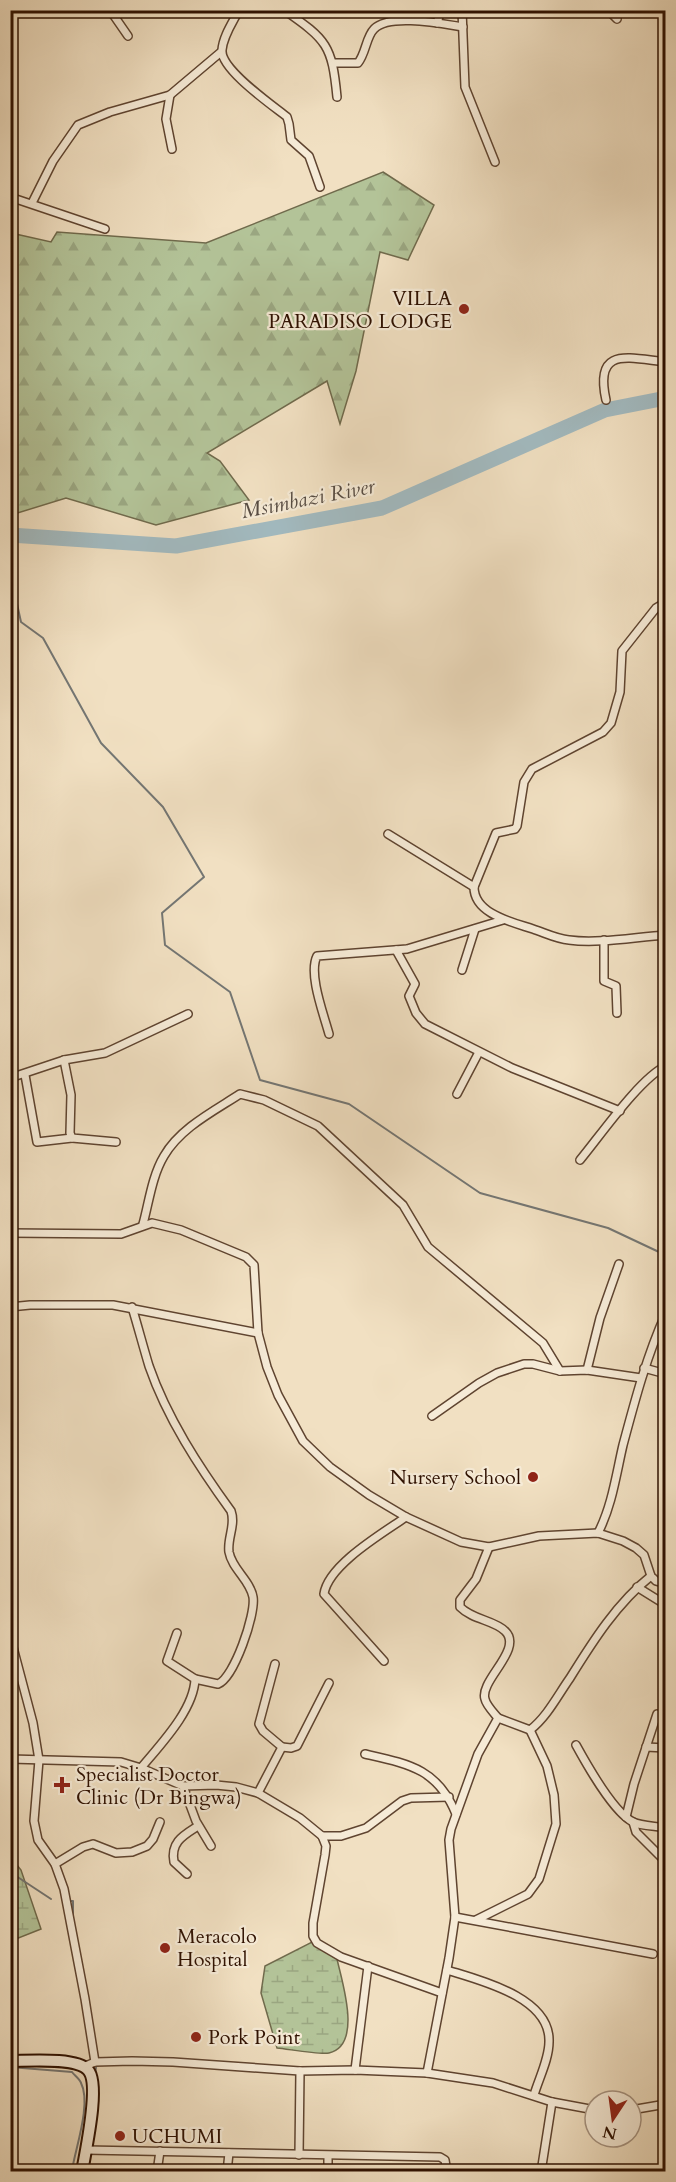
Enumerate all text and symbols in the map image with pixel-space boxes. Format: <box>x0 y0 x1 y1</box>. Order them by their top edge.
place label: VILLA PARADISO LODGE <box>268 285 453 335</box>
marker: VILLA PARADISO LODGE <box>457 302 471 316</box>
water label: Msimbazi River <box>239 472 378 526</box>
place label: Nursery School <box>390 1464 521 1491</box>
marker: Nursery School <box>526 1470 540 1484</box>
place label: Specialist Doctor Clinic (Dr Bingwa) <box>76 1761 242 1811</box>
marker: Specialist Doctor Clinic (Dr Bingwa) <box>53 1776 71 1794</box>
place label: Meracolo Hospital <box>177 1923 257 1973</box>
marker: Meracolo Hospital <box>158 1941 172 1955</box>
place label: Pork Point <box>208 2024 301 2051</box>
marker: Pork Point <box>189 2030 203 2044</box>
north arrow <box>583 2089 643 2149</box>
text: N <box>601 2120 619 2145</box>
place label: UCHUMI <box>132 2123 222 2150</box>
marker: UCHUMI <box>113 2129 127 2143</box>

